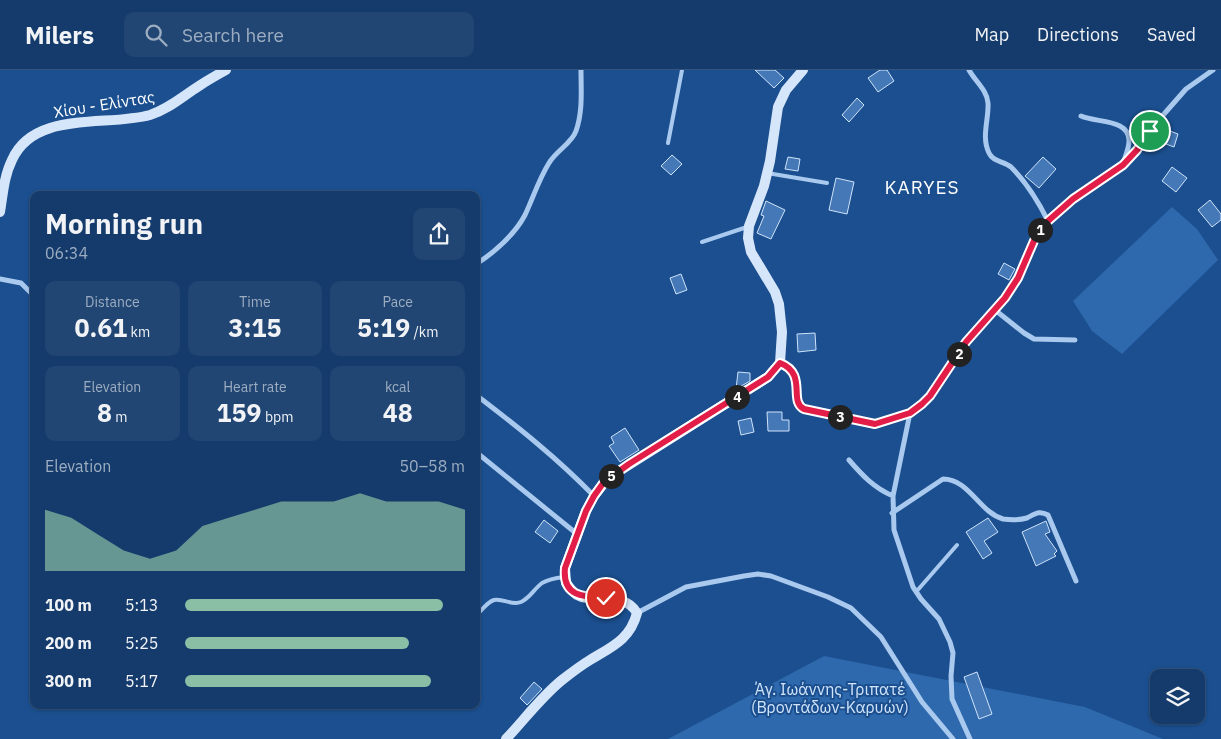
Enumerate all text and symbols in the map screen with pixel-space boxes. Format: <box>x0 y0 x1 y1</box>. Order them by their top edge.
search box <box>124 12 474 57</box>
text: Milers <box>25 19 94 51</box>
icon: search <box>142 21 170 49</box>
text: Search here <box>182 23 284 47</box>
text: Map <box>974 23 1009 46</box>
text: Directions <box>1037 23 1119 46</box>
text: Saved <box>1147 23 1196 46</box>
street label: Χίου - Ελίντας <box>52 86 156 122</box>
pin <box>1129 110 1171 152</box>
icon: arrive <box>1136 117 1164 145</box>
district label: KARYES <box>884 175 960 199</box>
text: Morning run <box>45 205 203 242</box>
button: share <box>413 208 465 260</box>
pin: 1 <box>1028 218 1052 242</box>
text: 1 <box>1036 221 1045 239</box>
text: 06:34 <box>45 243 88 263</box>
text: Distance <box>85 293 140 311</box>
text: Time <box>239 293 271 311</box>
text: Pace <box>382 293 413 311</box>
text: 0.61 <box>74 311 127 344</box>
text: 3:15 <box>228 311 282 344</box>
text: 5:19 <box>357 311 410 344</box>
text: km <box>127 323 150 341</box>
text: /km <box>410 323 438 341</box>
pin: 2 <box>946 342 972 366</box>
text: 2 <box>955 345 964 363</box>
text: Elevation <box>83 378 141 396</box>
text: Heart rate <box>223 378 287 396</box>
text: kcal <box>385 378 410 396</box>
pin: 4 <box>724 384 750 410</box>
text: 4 <box>733 388 742 406</box>
text: 8 <box>97 396 112 429</box>
text: 159 <box>217 396 262 429</box>
text: 48 <box>383 396 413 429</box>
pin: 3 <box>828 404 852 430</box>
text: m <box>112 408 128 426</box>
text: bpm <box>262 408 293 426</box>
text: 3 <box>836 408 845 426</box>
text: Elevation <box>45 456 111 476</box>
text: 50–58 m <box>399 456 465 476</box>
pin: 5 <box>598 464 624 488</box>
text: 5 <box>607 467 616 485</box>
pin <box>585 577 627 619</box>
icon: check <box>592 584 620 612</box>
text: 100 m <box>45 595 92 615</box>
text: 5:13 <box>125 595 158 615</box>
text: 200 m <box>45 633 92 653</box>
text: 5:25 <box>125 633 158 653</box>
map controls <box>1150 669 1205 724</box>
button: layers <box>1150 669 1205 724</box>
text: 300 m <box>45 671 92 691</box>
text: 5:17 <box>125 671 158 691</box>
park label: Άγ. Ιωάννης-Τριπατέ (Βροντάδων-Καρυών) <box>751 679 909 717</box>

